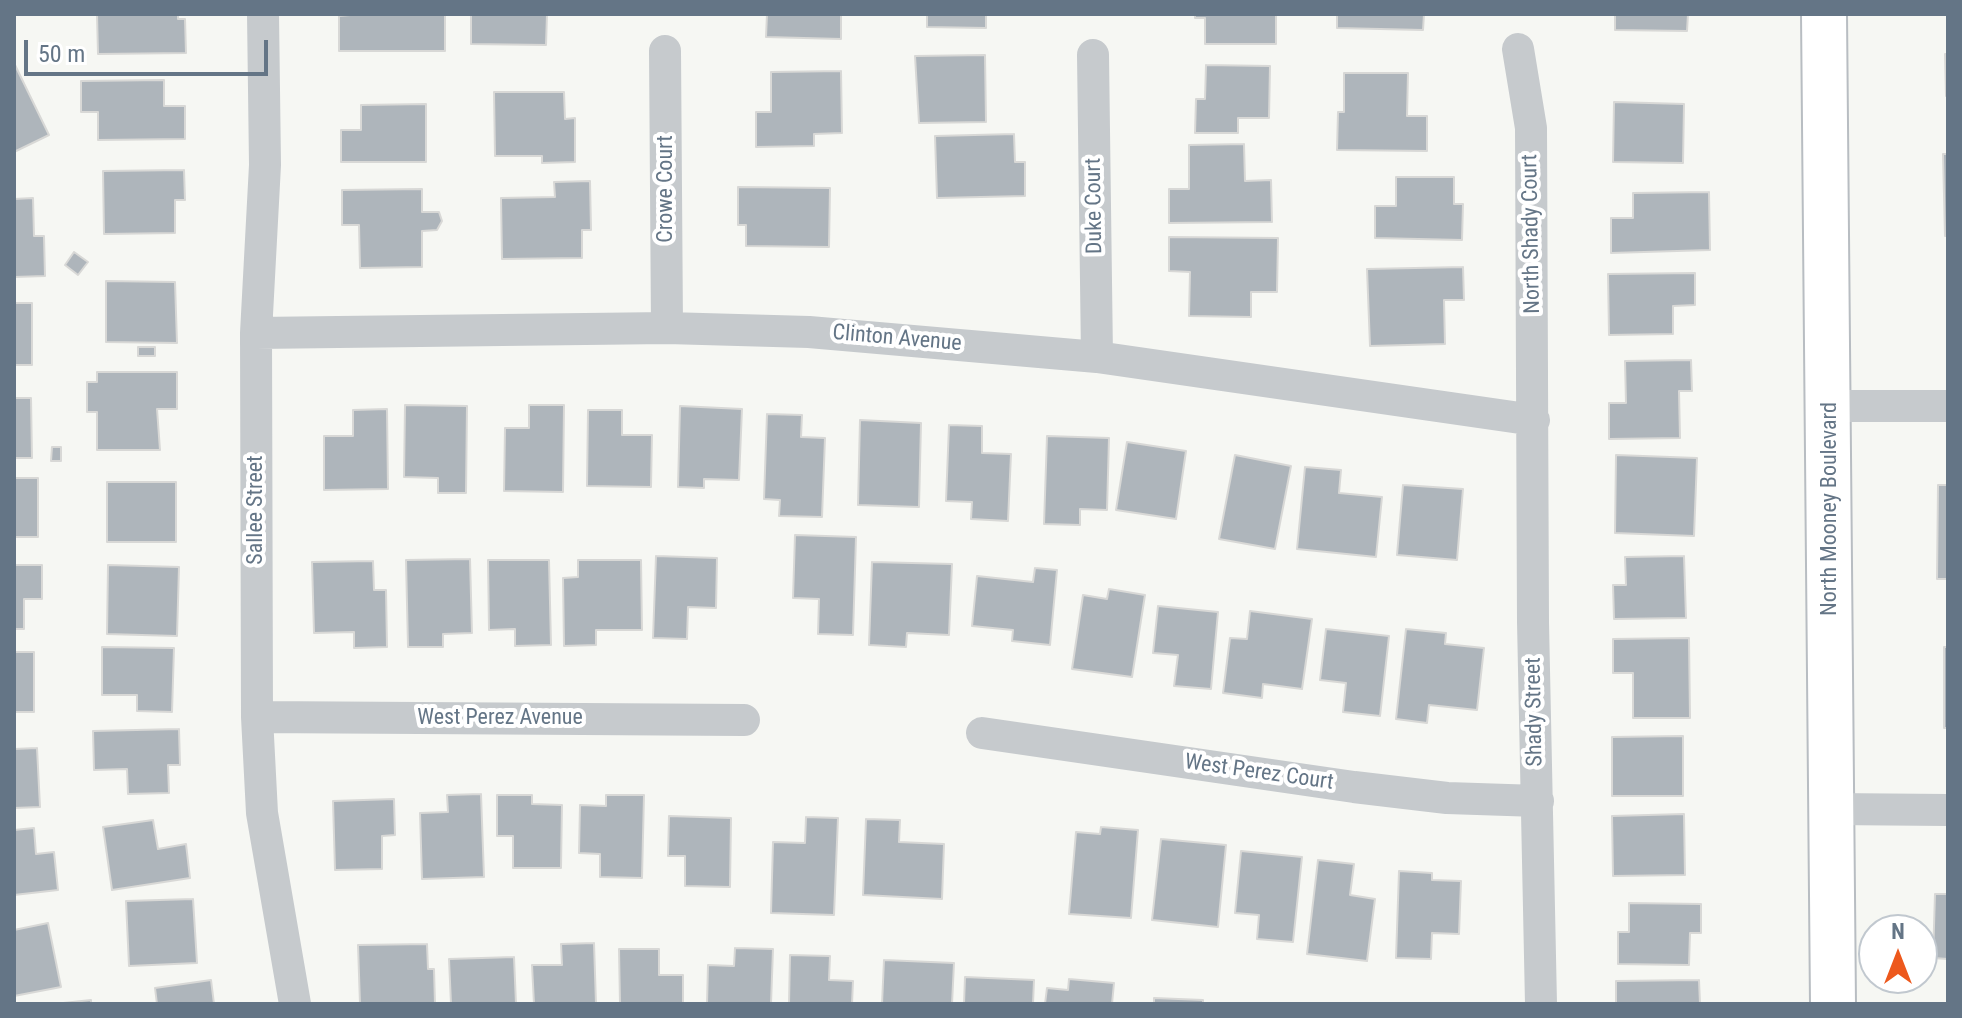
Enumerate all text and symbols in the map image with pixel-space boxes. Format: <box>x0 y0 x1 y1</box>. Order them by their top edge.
scale bar <box>28 24 272 74</box>
text: 50 m <box>38 40 85 68</box>
street label: Crowe Court <box>653 135 679 243</box>
street label: North Shady Court <box>1517 154 1547 314</box>
street label: Duke Court <box>1081 158 1109 254</box>
street label: Clinton Avenue <box>831 320 963 358</box>
street label: North Mooney Boulevard <box>1817 402 1843 616</box>
street label: Sallee Street <box>243 455 269 565</box>
street label: Shady Street <box>1521 657 1549 767</box>
street label: West Perez Avenue <box>417 705 583 731</box>
street label: West Perez Court <box>1183 749 1335 797</box>
north arrow <box>1858 914 1938 994</box>
text: N <box>1891 919 1905 944</box>

